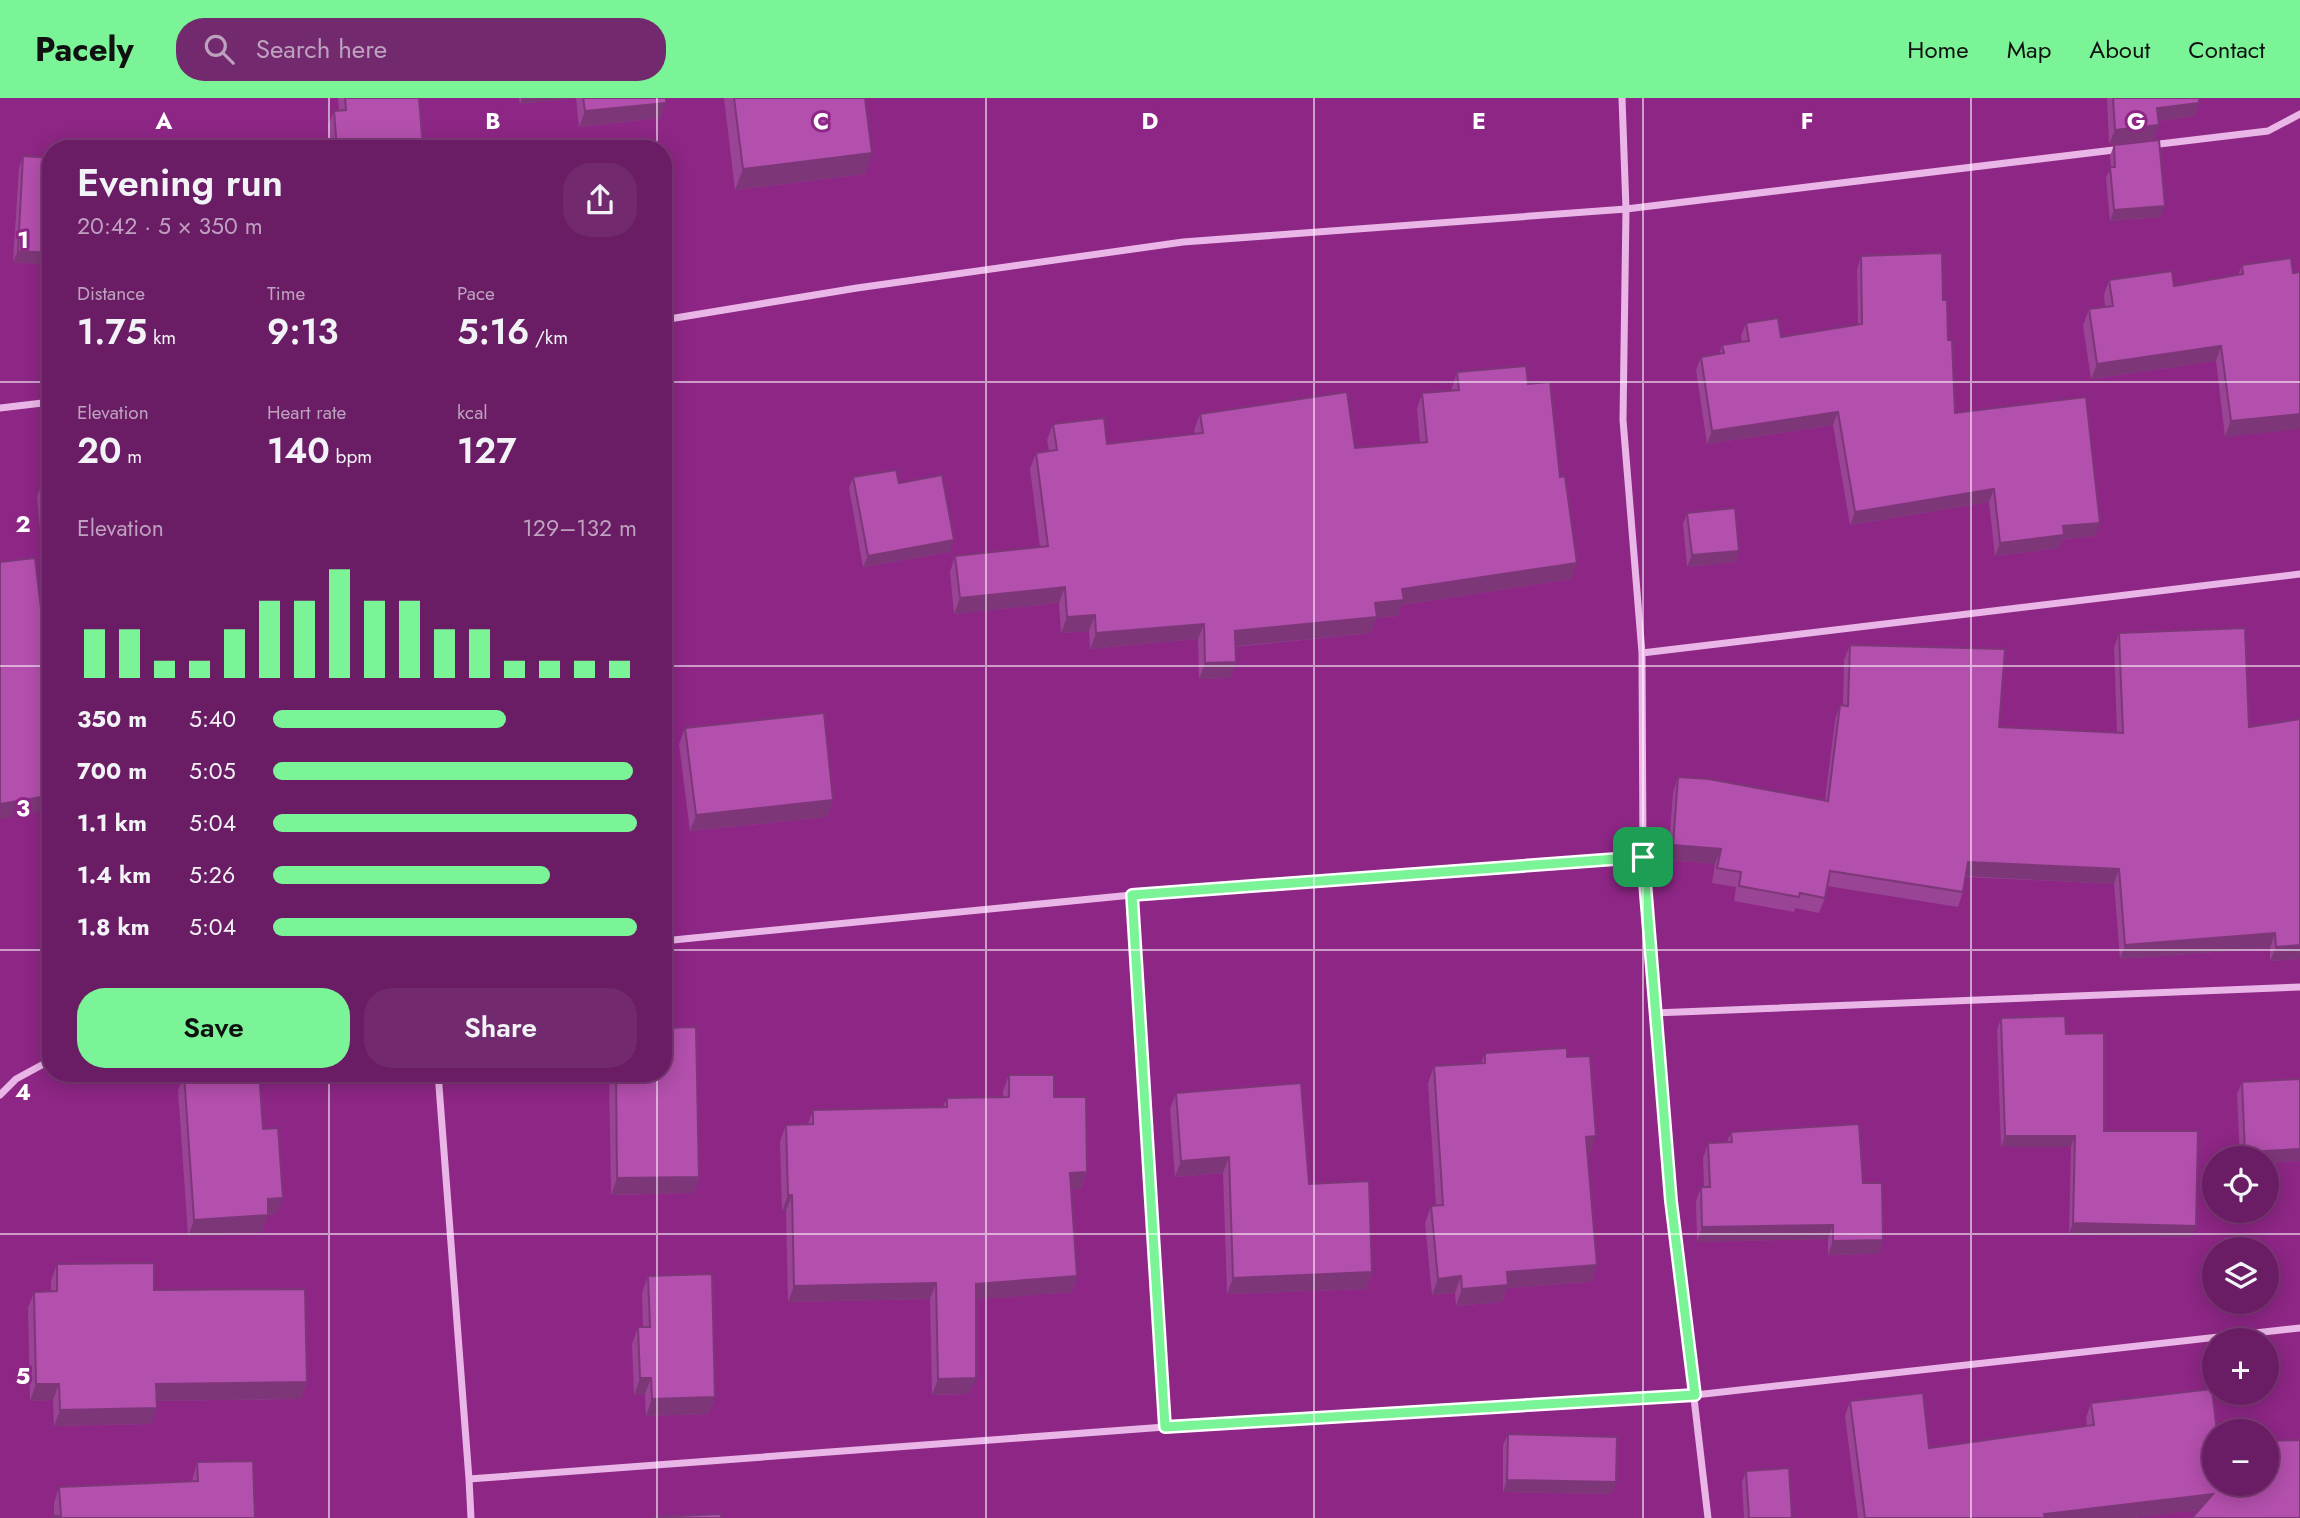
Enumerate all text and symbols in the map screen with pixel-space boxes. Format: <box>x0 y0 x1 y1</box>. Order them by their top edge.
search box <box>176 18 666 81</box>
text: Pacely <box>35 26 134 73</box>
icon: search <box>200 30 238 68</box>
text: Search here <box>256 30 387 68</box>
text: Home <box>1907 32 1969 67</box>
text: Map <box>2007 32 2051 67</box>
text: About <box>2089 32 2150 67</box>
text: Contact <box>2188 32 2265 67</box>
text: A <box>155 104 173 138</box>
text: B <box>485 104 501 138</box>
text: C <box>813 104 829 138</box>
text: D <box>1142 104 1159 138</box>
text: E <box>1472 104 1486 138</box>
text: F <box>1801 104 1813 138</box>
text: G <box>2127 104 2145 138</box>
text: Evening run <box>77 155 283 210</box>
button: share <box>563 163 637 237</box>
text: 20:42 · 5 × 350 m <box>77 209 263 243</box>
text: 1 <box>17 223 29 257</box>
text: Distance <box>77 280 145 307</box>
text: Time <box>267 280 305 307</box>
text: Pace <box>457 280 495 307</box>
text: 1.75 <box>77 307 147 357</box>
text: 9:13 <box>267 307 339 357</box>
text: 5:16 <box>457 307 529 357</box>
text: km <box>147 324 176 351</box>
text: /km <box>529 324 568 351</box>
text: Elevation <box>77 399 149 426</box>
text: Heart rate <box>267 399 346 426</box>
text: kcal <box>457 399 488 426</box>
text: 20 <box>77 426 122 476</box>
text: 140 <box>267 426 330 476</box>
text: 127 <box>457 426 516 476</box>
text: m <box>122 443 142 470</box>
text: bpm <box>330 443 372 470</box>
text: 2 <box>15 507 31 541</box>
text: Elevation <box>77 511 164 545</box>
text: 129–132 m <box>522 511 637 545</box>
text: 350 m <box>77 702 147 736</box>
text: 5:40 <box>189 702 236 736</box>
text: 700 m <box>77 754 147 788</box>
text: 5:05 <box>189 754 236 788</box>
text: 3 <box>16 791 30 825</box>
text: 1.1 km <box>77 806 147 840</box>
text: 5:04 <box>189 806 236 840</box>
pin <box>1613 827 1673 887</box>
icon: arrive <box>1624 838 1662 876</box>
text: 1.4 km <box>77 858 151 892</box>
text: 5:26 <box>189 858 235 892</box>
text: 1.8 km <box>77 910 150 944</box>
text: 5:04 <box>189 910 236 944</box>
button: Save <box>77 988 350 1068</box>
button: Share <box>364 988 637 1068</box>
text: 4 <box>15 1075 31 1109</box>
map controls <box>2202 1146 2279 1496</box>
button: locate <box>2202 1146 2279 1223</box>
button: layers <box>2202 1237 2279 1314</box>
button: + <box>2202 1328 2279 1405</box>
text: 5 <box>16 1359 30 1393</box>
button: − <box>2202 1419 2279 1496</box>

